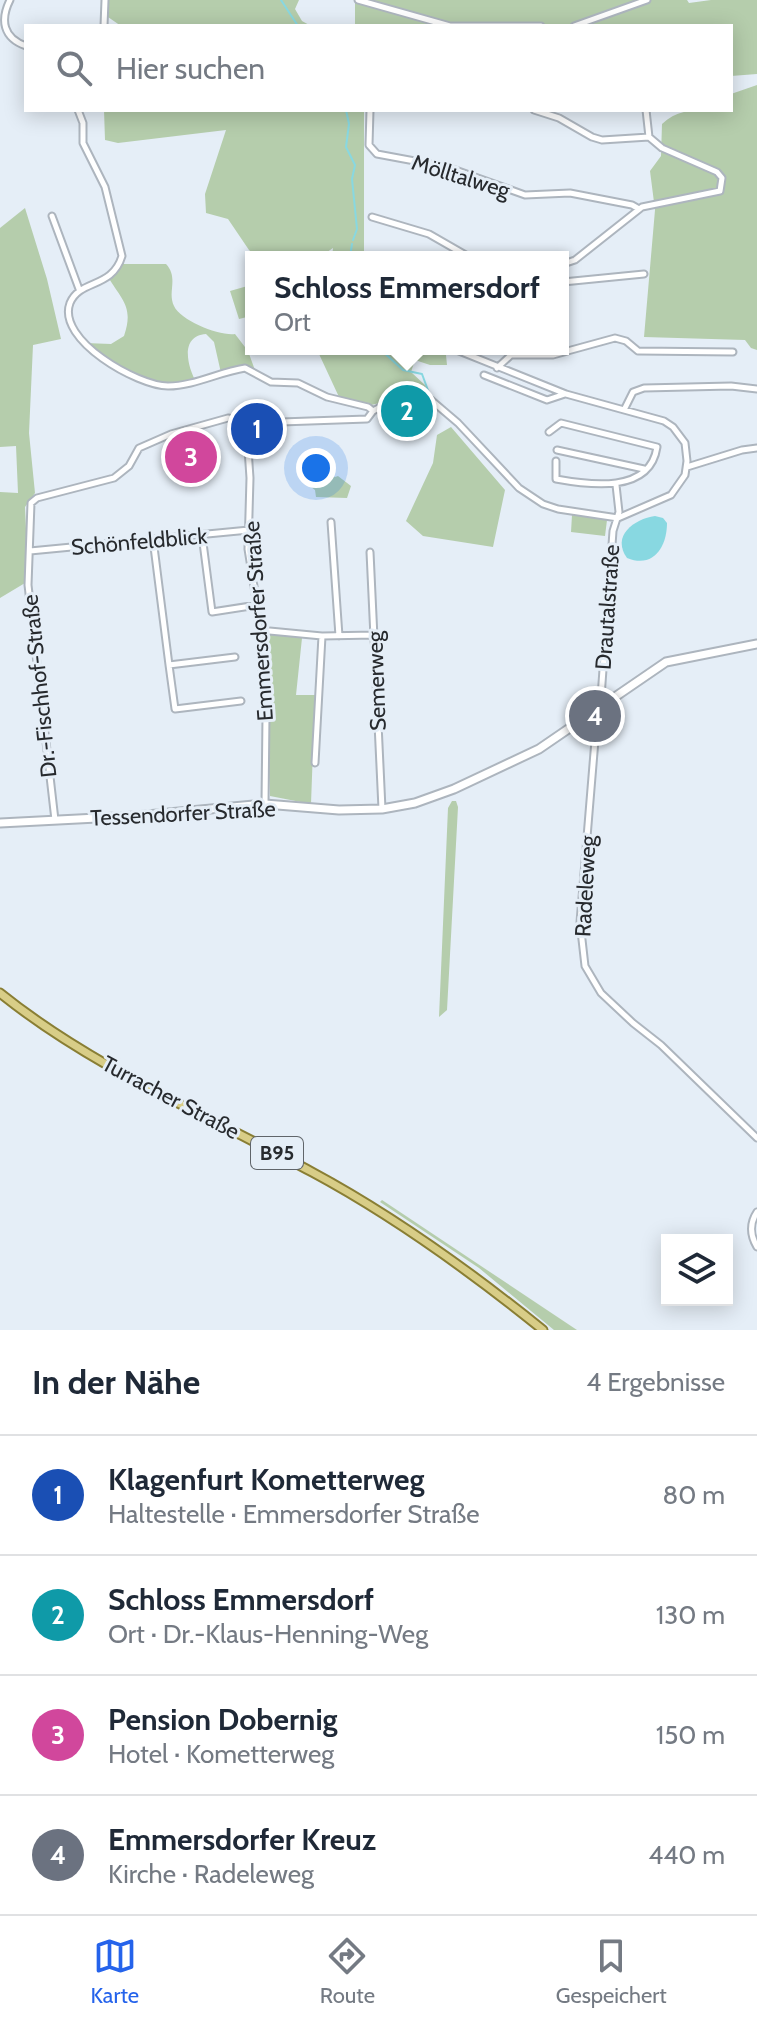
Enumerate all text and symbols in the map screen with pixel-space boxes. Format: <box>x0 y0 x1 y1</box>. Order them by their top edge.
search box <box>24 24 733 112</box>
icon: search <box>52 46 96 90</box>
text: Hier suchen <box>116 50 265 87</box>
street label: Mölltalweg <box>409 149 514 204</box>
popup <box>245 251 569 355</box>
text: Schloss Emmersdorf <box>274 269 540 306</box>
text: Ort <box>274 306 311 338</box>
pin: 2 <box>381 381 433 441</box>
pin: 1 <box>231 399 283 459</box>
pin: 3 <box>165 427 217 487</box>
your location <box>296 448 336 488</box>
street label: Emmersdorfer Straße <box>238 520 279 722</box>
street label: Schönfeldblick <box>70 522 208 561</box>
street label: Drautalstraße <box>590 543 625 671</box>
street label: Dr.-Fischhof-Straße <box>16 593 63 779</box>
street label: Semerweg <box>361 630 392 731</box>
pin: 4 <box>569 686 621 746</box>
street label: Tessendorfer Straße <box>90 795 276 832</box>
street label: Radeleweg <box>569 834 602 937</box>
street label: Turracher Straße <box>97 1050 244 1145</box>
road number: B95 <box>251 1137 303 1169</box>
map controls <box>661 1234 733 1306</box>
button: layers <box>661 1234 733 1306</box>
text: In der Nähe <box>32 1361 200 1403</box>
text: 4 Ergebnisse <box>586 1366 725 1398</box>
text: Klagenfurt Kometterweg <box>108 1461 425 1498</box>
text: 1 <box>53 1479 63 1511</box>
text: 80 m <box>662 1479 725 1511</box>
text: Haltestelle · Emmersdorfer Straße <box>108 1498 480 1530</box>
text: Schloss Emmersdorf <box>108 1581 374 1618</box>
text: 2 <box>51 1599 65 1631</box>
text: 130 m <box>656 1599 725 1631</box>
text: Ort · Dr.-Klaus-Henning-Weg <box>108 1618 428 1650</box>
text: Pension Dobernig <box>108 1701 338 1738</box>
text: 3 <box>51 1719 65 1751</box>
text: 150 m <box>656 1719 725 1751</box>
text: Hotel · Kometterweg <box>108 1738 334 1770</box>
text: Emmersdorfer Kreuz <box>108 1821 376 1858</box>
text: 4 <box>50 1839 66 1871</box>
text: 440 m <box>648 1839 725 1871</box>
text: Kirche · Radeleweg <box>108 1858 314 1890</box>
tab: Karte <box>90 1934 139 2009</box>
tab: Route <box>320 1934 375 2009</box>
tab: Gespeichert <box>556 1934 667 2009</box>

